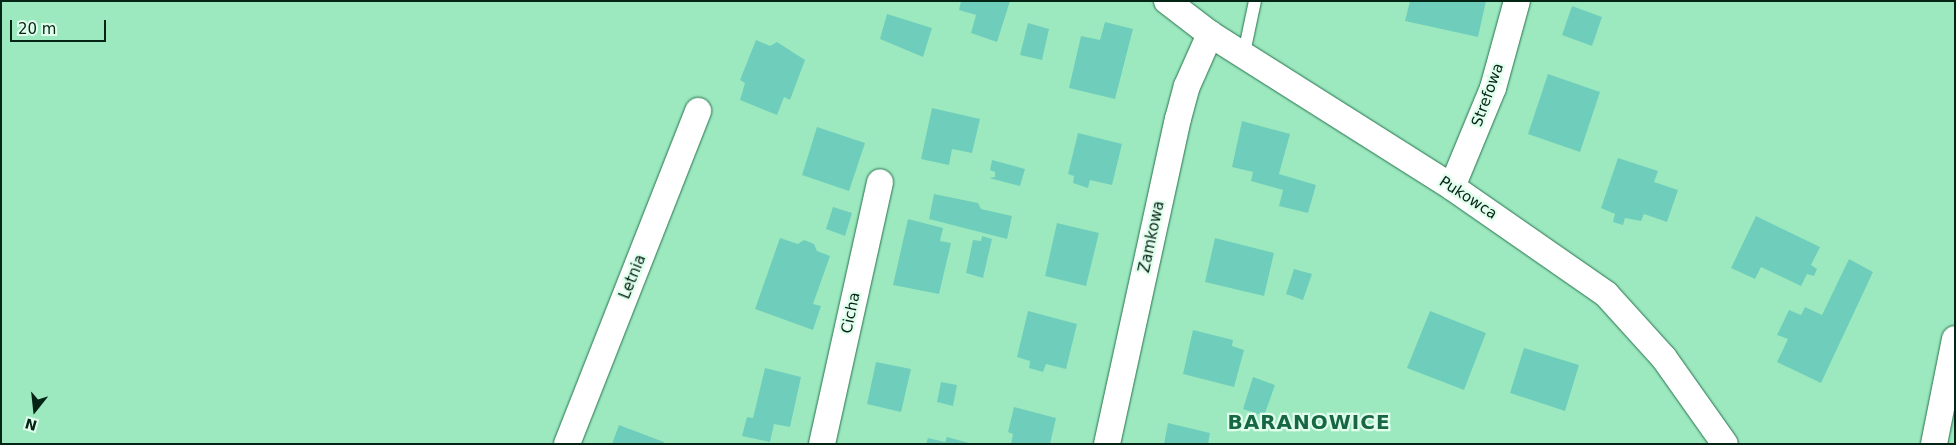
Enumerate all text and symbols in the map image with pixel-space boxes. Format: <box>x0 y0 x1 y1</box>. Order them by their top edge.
scale bar <box>12 10 109 42</box>
text: 20 m <box>18 20 56 38</box>
street label: Strefowa <box>1468 61 1508 129</box>
street label: Pukowca <box>1436 173 1500 223</box>
street label: Zamkowa <box>1136 199 1168 275</box>
street label: Letnia <box>616 252 650 302</box>
street label: Cicha <box>838 291 864 335</box>
north arrow <box>10 385 60 435</box>
district label: BARANOWICE <box>1226 410 1392 434</box>
text: N <box>23 415 39 434</box>

